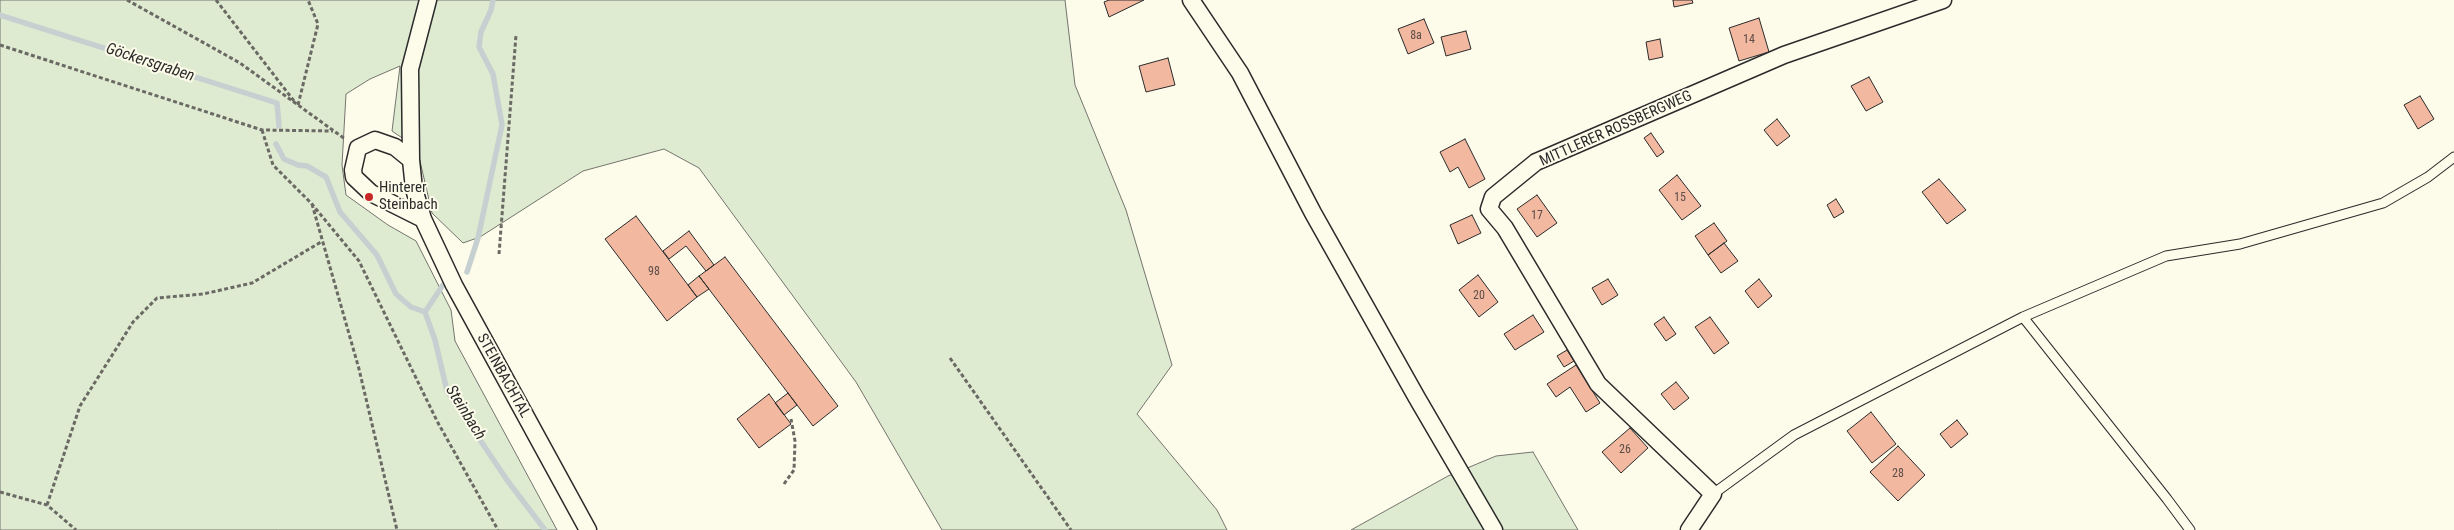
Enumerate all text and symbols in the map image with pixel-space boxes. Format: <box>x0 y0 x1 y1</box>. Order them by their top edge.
house number: 8a <box>1410 29 1422 43</box>
house number: 14 <box>1743 33 1755 47</box>
water label: Göckersgraben <box>103 40 197 86</box>
street label: MITTLERER ROSSBERGWEG <box>1537 87 1695 171</box>
place label: Hinterer Steinbach <box>379 179 438 214</box>
marker: Hinterer Steinbach <box>363 191 375 203</box>
house number: 15 <box>1674 191 1686 205</box>
house number: 17 <box>1531 209 1543 223</box>
house number: 98 <box>648 265 660 279</box>
house number: 20 <box>1473 289 1485 303</box>
street label: STEINBACHTAL <box>472 331 534 421</box>
water label: Steinbach <box>441 382 489 444</box>
house number: 26 <box>1619 443 1631 457</box>
house number: 28 <box>1892 467 1904 481</box>

